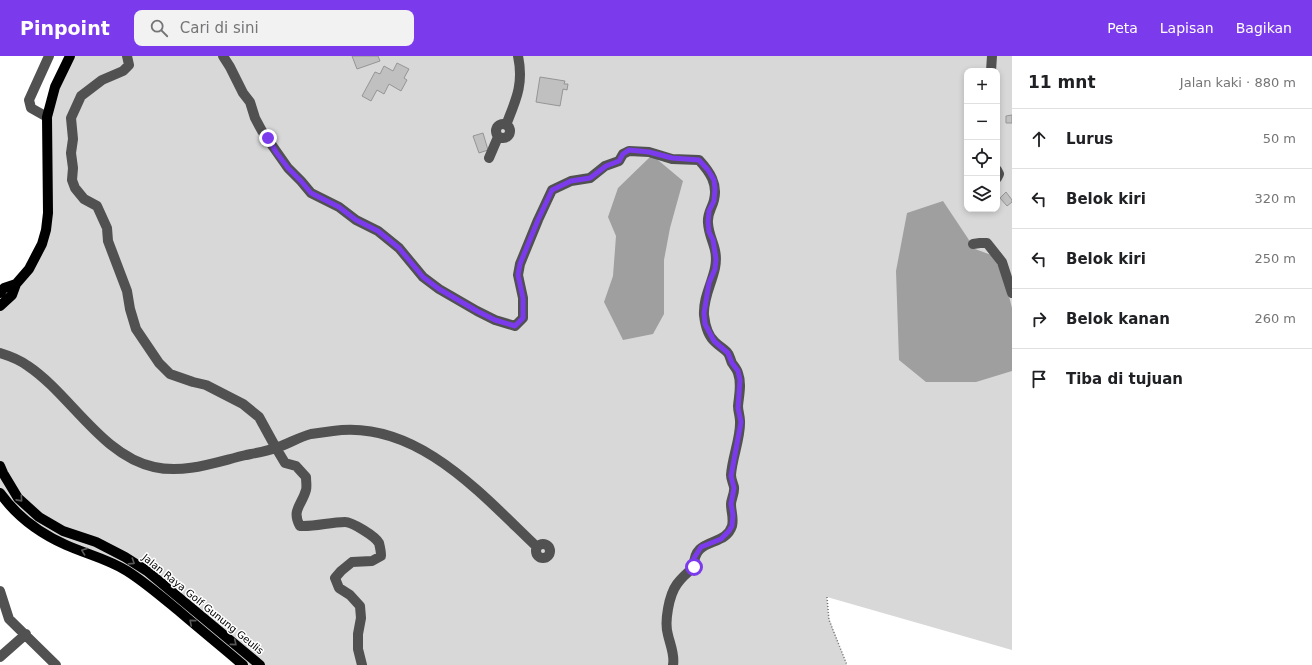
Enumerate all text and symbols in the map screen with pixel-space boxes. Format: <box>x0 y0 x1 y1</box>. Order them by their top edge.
search box <box>134 10 414 46</box>
text: Pinpoint <box>20 17 110 39</box>
icon: search <box>148 17 170 39</box>
text: Cari di sini <box>180 19 259 37</box>
text: Peta <box>1107 20 1138 36</box>
text: Lapisan <box>1160 20 1214 36</box>
text: Bagikan <box>1236 20 1292 36</box>
map controls <box>964 68 1000 212</box>
button: + <box>964 68 1000 104</box>
text: 11 mnt <box>1028 72 1096 92</box>
text: Jalan kaki · 880 m <box>1180 75 1296 90</box>
button: − <box>964 104 1000 140</box>
icon: ahead <box>1028 128 1050 150</box>
route end <box>259 129 277 147</box>
text: Lurus <box>1066 130 1113 148</box>
text: 50 m <box>1263 131 1296 146</box>
button: locate <box>964 140 1000 176</box>
button: layers <box>964 176 1000 212</box>
icon: left <box>1028 188 1050 210</box>
text: Belok kiri <box>1066 190 1146 208</box>
text: 320 m <box>1254 191 1296 206</box>
icon: left <box>1028 248 1050 270</box>
text: Belok kiri <box>1066 250 1146 268</box>
text: 250 m <box>1254 251 1296 266</box>
icon: right <box>1028 308 1050 330</box>
text: Belok kanan <box>1066 310 1170 328</box>
text: 260 m <box>1254 311 1296 326</box>
icon: arrive <box>1028 368 1050 390</box>
text: Tiba di tujuan <box>1066 370 1183 388</box>
one-way arrow <box>16 494 23 502</box>
one-way arrow <box>80 548 87 556</box>
street label: Jalan Raya Golf Gunung Geulis <box>139 551 266 656</box>
one-way arrow <box>128 557 135 564</box>
route start <box>685 558 703 576</box>
one-way arrow <box>189 620 196 627</box>
one-way arrow <box>229 638 236 645</box>

